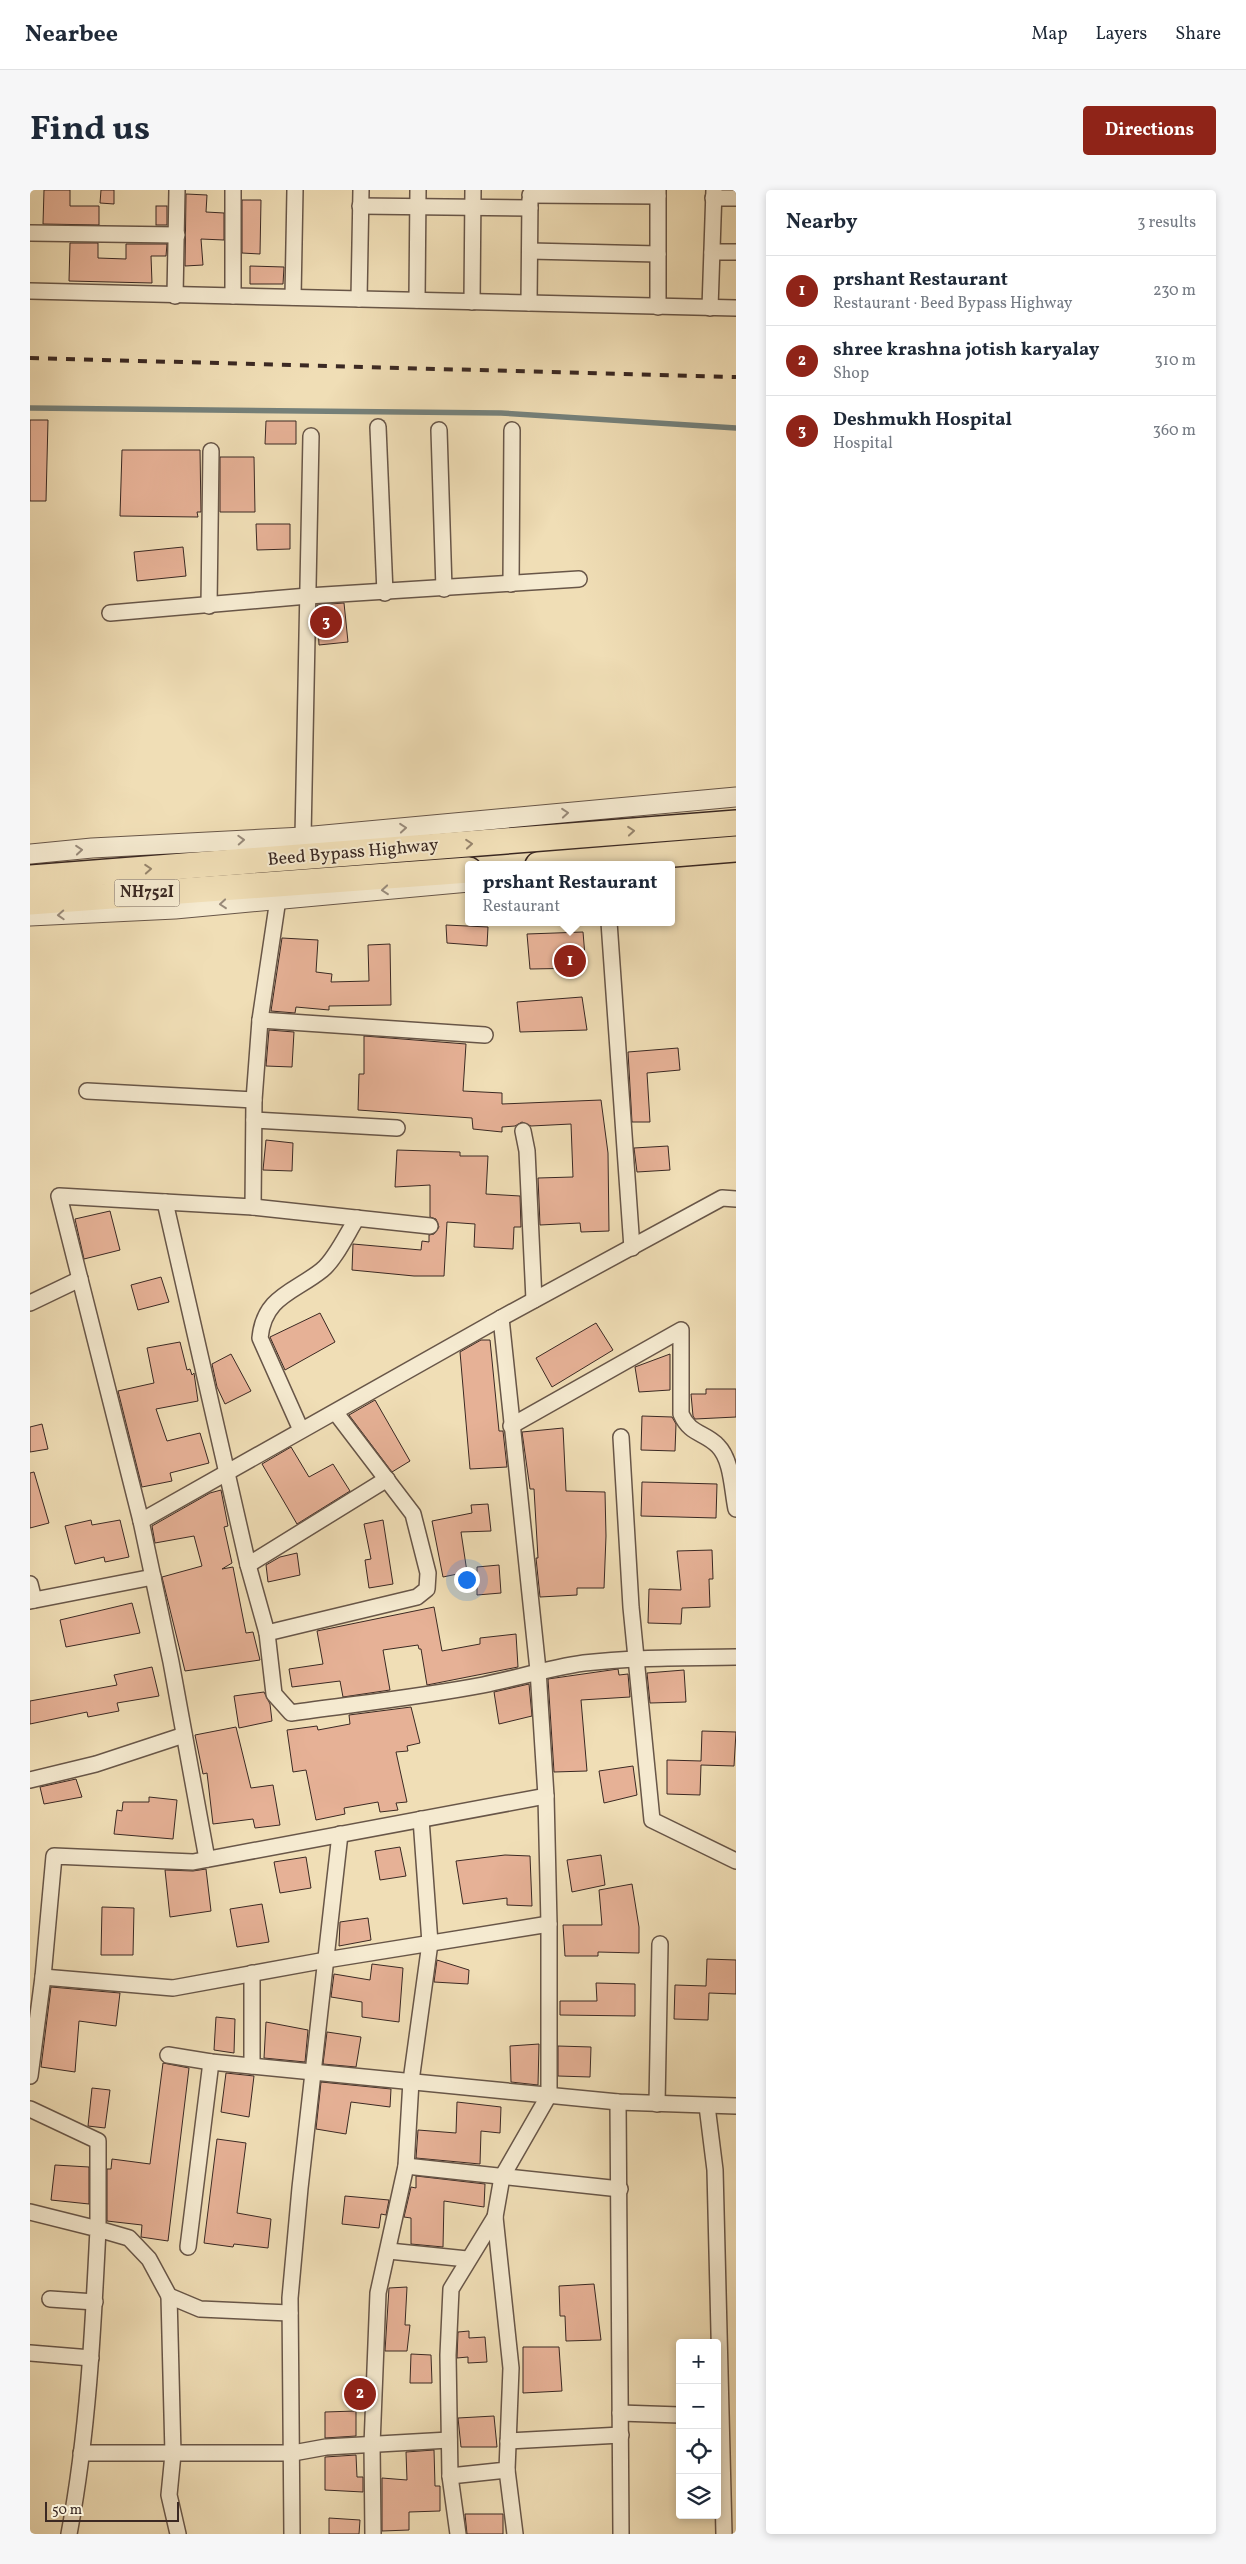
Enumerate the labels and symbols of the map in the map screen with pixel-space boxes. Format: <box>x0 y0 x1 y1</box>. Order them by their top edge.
pin: 3 <box>310 603 342 641</box>
one-way arrow <box>561 808 569 819</box>
one-way arrow <box>399 822 407 833</box>
one-way arrow <box>627 826 635 837</box>
street label: Beed Bypass Highway <box>266 833 440 873</box>
one-way arrow <box>237 835 245 846</box>
one-way arrow <box>465 839 473 850</box>
one-way arrow <box>75 844 83 855</box>
one-way arrow <box>145 863 153 874</box>
road number: NH752I <box>114 880 180 906</box>
one-way arrow <box>381 884 389 895</box>
one-way arrow <box>219 898 227 909</box>
one-way arrow <box>57 909 65 920</box>
pin: 1 <box>554 942 586 980</box>
your location <box>454 1567 480 1593</box>
pin: 2 <box>344 2375 376 2413</box>
scale bar <box>45 2499 179 2522</box>

